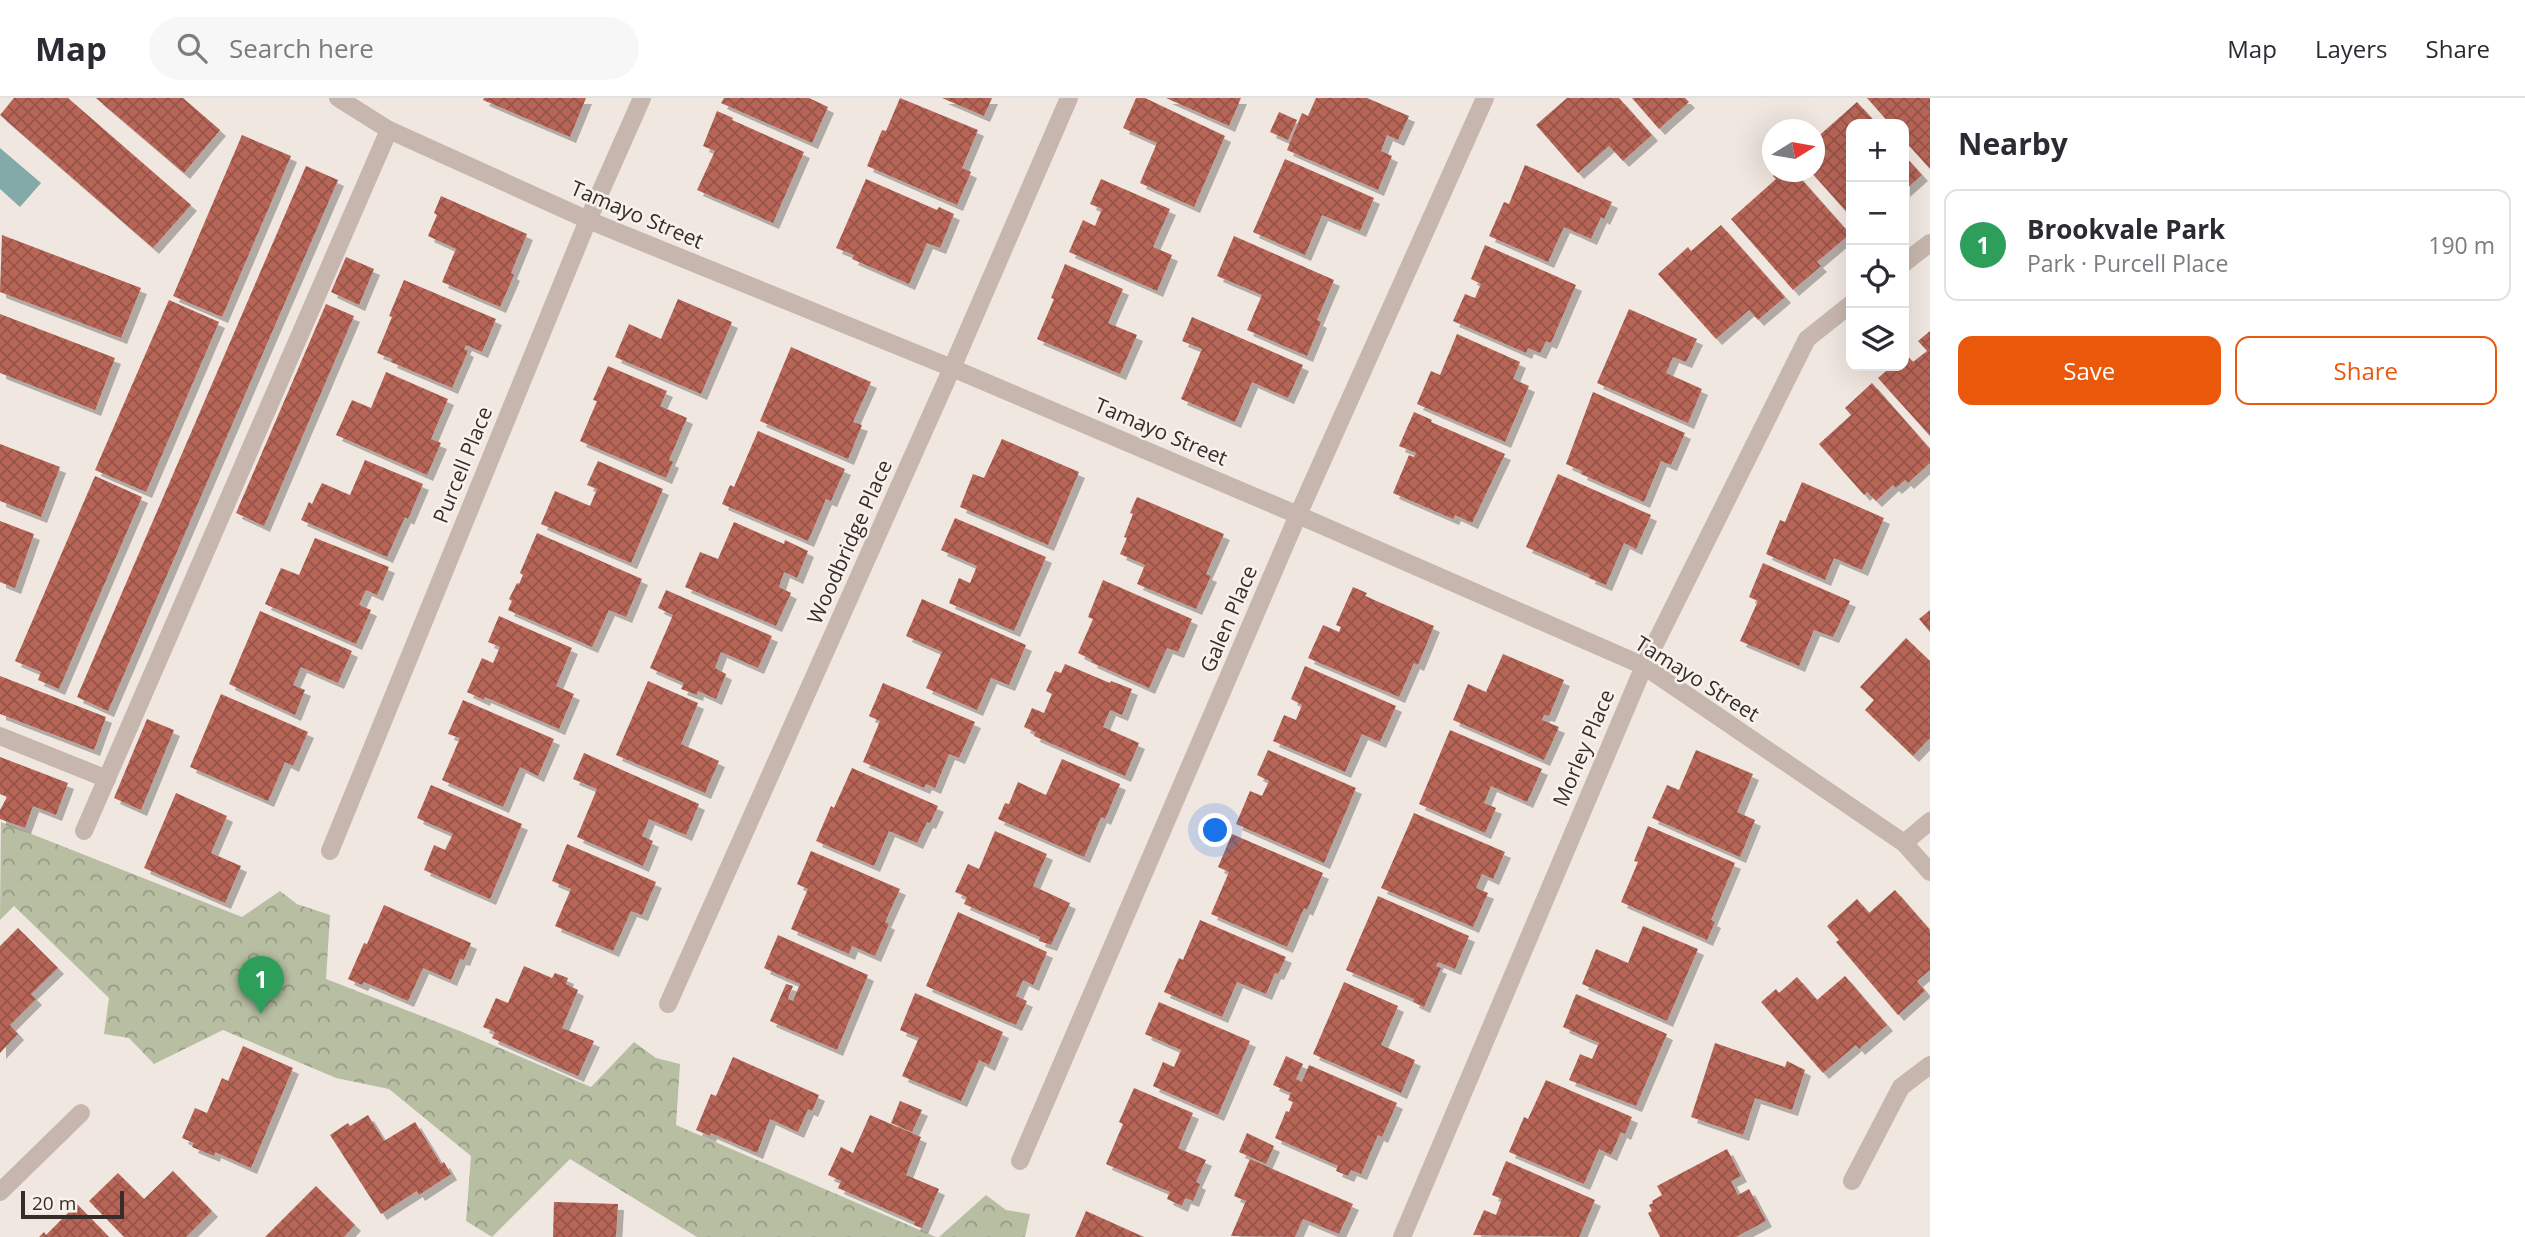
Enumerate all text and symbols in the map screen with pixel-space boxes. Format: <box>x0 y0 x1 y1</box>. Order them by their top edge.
search box <box>149 17 639 80</box>
text: Map <box>35 26 107 71</box>
icon: search <box>173 29 211 67</box>
text: Search here <box>229 30 374 66</box>
text: Map <box>2227 32 2277 65</box>
text: Layers <box>2315 32 2388 65</box>
text: Share <box>2426 32 2490 65</box>
north arrow <box>1762 119 1825 182</box>
map controls <box>1846 119 1909 371</box>
button: + <box>1846 119 1909 182</box>
text: Nearby <box>1958 123 2068 164</box>
street label: Tamayo Street <box>567 174 708 255</box>
button: − <box>1846 182 1909 245</box>
text: Brookvale Park <box>2027 211 2225 247</box>
text: 1 <box>1976 229 1990 261</box>
text: 190 m <box>2428 229 2495 261</box>
button: locate <box>1846 245 1909 308</box>
text: Park · Purcell Place <box>2027 247 2228 279</box>
button: layers <box>1846 308 1909 371</box>
button: Save <box>1958 336 2221 405</box>
button: Share <box>2235 336 2497 405</box>
street label: Tamayo Street <box>1091 391 1232 472</box>
street label: Purcell Place <box>426 402 498 527</box>
street label: Woodbridge Place <box>800 455 898 628</box>
street label: Galen Place <box>1193 561 1263 676</box>
street label: Tamayo Street <box>1630 629 1765 728</box>
street label: Morley Place <box>1546 685 1620 810</box>
your location <box>1198 813 1232 847</box>
pin: 1 <box>238 956 284 1014</box>
scale bar <box>21 1188 124 1220</box>
text: 20 m <box>32 1190 76 1216</box>

